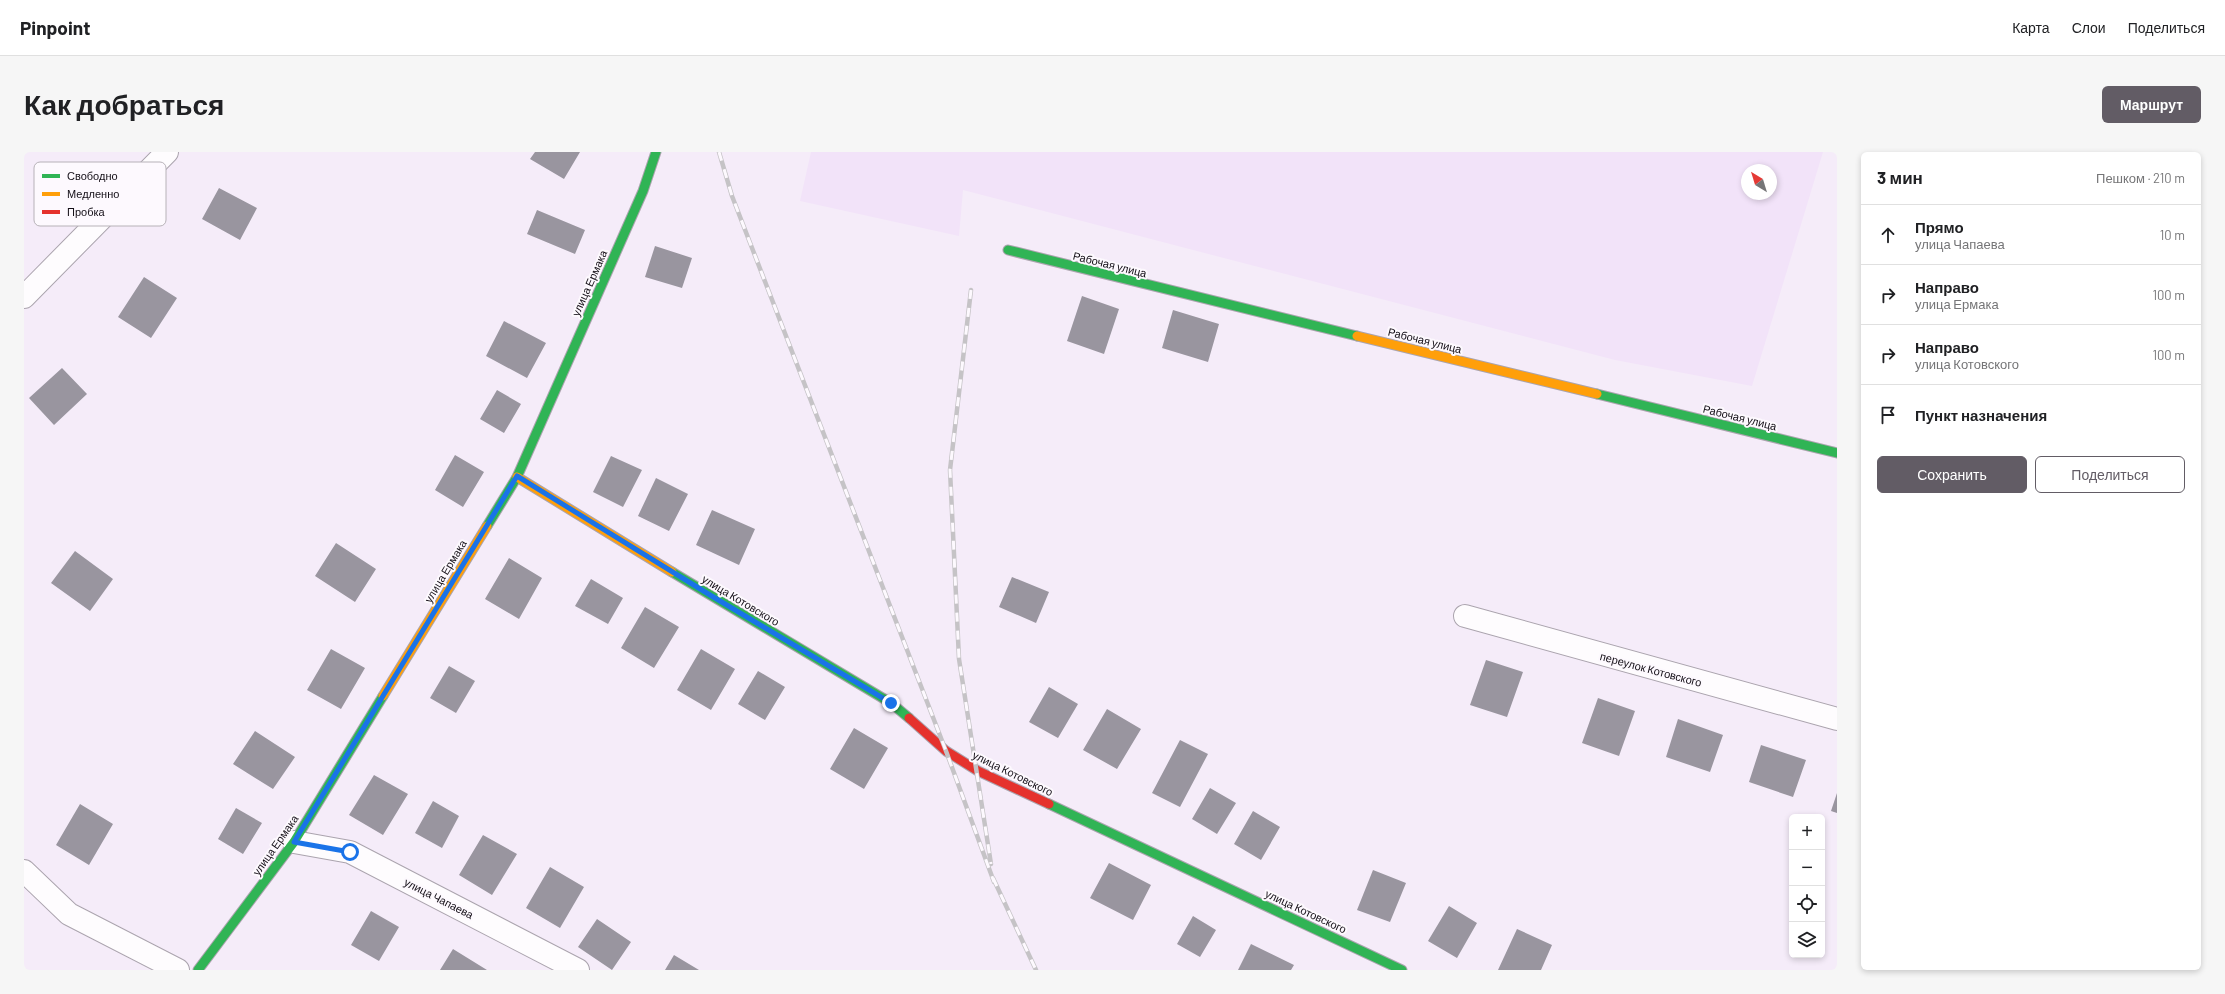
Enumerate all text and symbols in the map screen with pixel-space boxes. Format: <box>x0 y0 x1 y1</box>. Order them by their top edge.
text: Pinpoint <box>20 16 90 39</box>
text: Карта <box>2012 19 2050 36</box>
text: Слои <box>2072 19 2106 36</box>
text: Поделиться <box>2128 19 2205 36</box>
button: Маршрут <box>2102 86 2201 123</box>
text: Как добраться <box>24 87 224 121</box>
legend <box>34 162 166 226</box>
north arrow <box>1741 164 1777 200</box>
text: 3 мин <box>1877 167 1923 187</box>
text: Свободно <box>67 169 118 182</box>
text: Пешком · 210 m <box>2096 170 2185 186</box>
text: Медленно <box>67 187 119 200</box>
text: Пробка <box>67 205 105 218</box>
text: Прямо <box>1915 218 1964 236</box>
icon: ahead <box>1877 224 1899 246</box>
text: 10 m <box>2160 227 2185 243</box>
text: улица Чапаева <box>1915 236 2005 252</box>
street label: улица Ермака <box>569 247 610 318</box>
street label: Рабочая улица <box>1072 249 1149 280</box>
text: Направо <box>1915 278 1979 296</box>
icon: right <box>1877 284 1899 306</box>
text: 100 m <box>2152 287 2185 303</box>
text: улица Ермака <box>1915 296 1999 312</box>
street label: Рабочая улица <box>1387 325 1464 356</box>
text: Направо <box>1915 338 1979 356</box>
icon: right <box>1877 344 1899 366</box>
text: 100 m <box>2152 347 2185 363</box>
text: улица Котовского <box>1915 356 2019 372</box>
street label: Рабочая улица <box>1702 402 1779 433</box>
icon: arrive <box>1877 404 1899 426</box>
text: Пункт назначения <box>1915 406 2047 424</box>
button: Сохранить <box>1877 456 2027 493</box>
button: Поделиться <box>2035 456 2185 493</box>
street label: улица Ермака <box>421 537 469 605</box>
street label: улица Котовского <box>700 572 782 628</box>
street label: переулок Котовского <box>1599 649 1703 689</box>
route end <box>882 694 900 712</box>
street label: улица Котовского <box>971 748 1055 798</box>
street label: улица Ермака <box>249 812 301 878</box>
map controls <box>1789 814 1825 958</box>
button: + <box>1789 814 1825 850</box>
route start <box>341 843 359 861</box>
button: − <box>1789 850 1825 886</box>
street label: улица Чапаева <box>402 875 477 921</box>
button: locate <box>1789 886 1825 922</box>
street label: улица Котовского <box>1263 887 1349 935</box>
button: layers <box>1789 922 1825 958</box>

